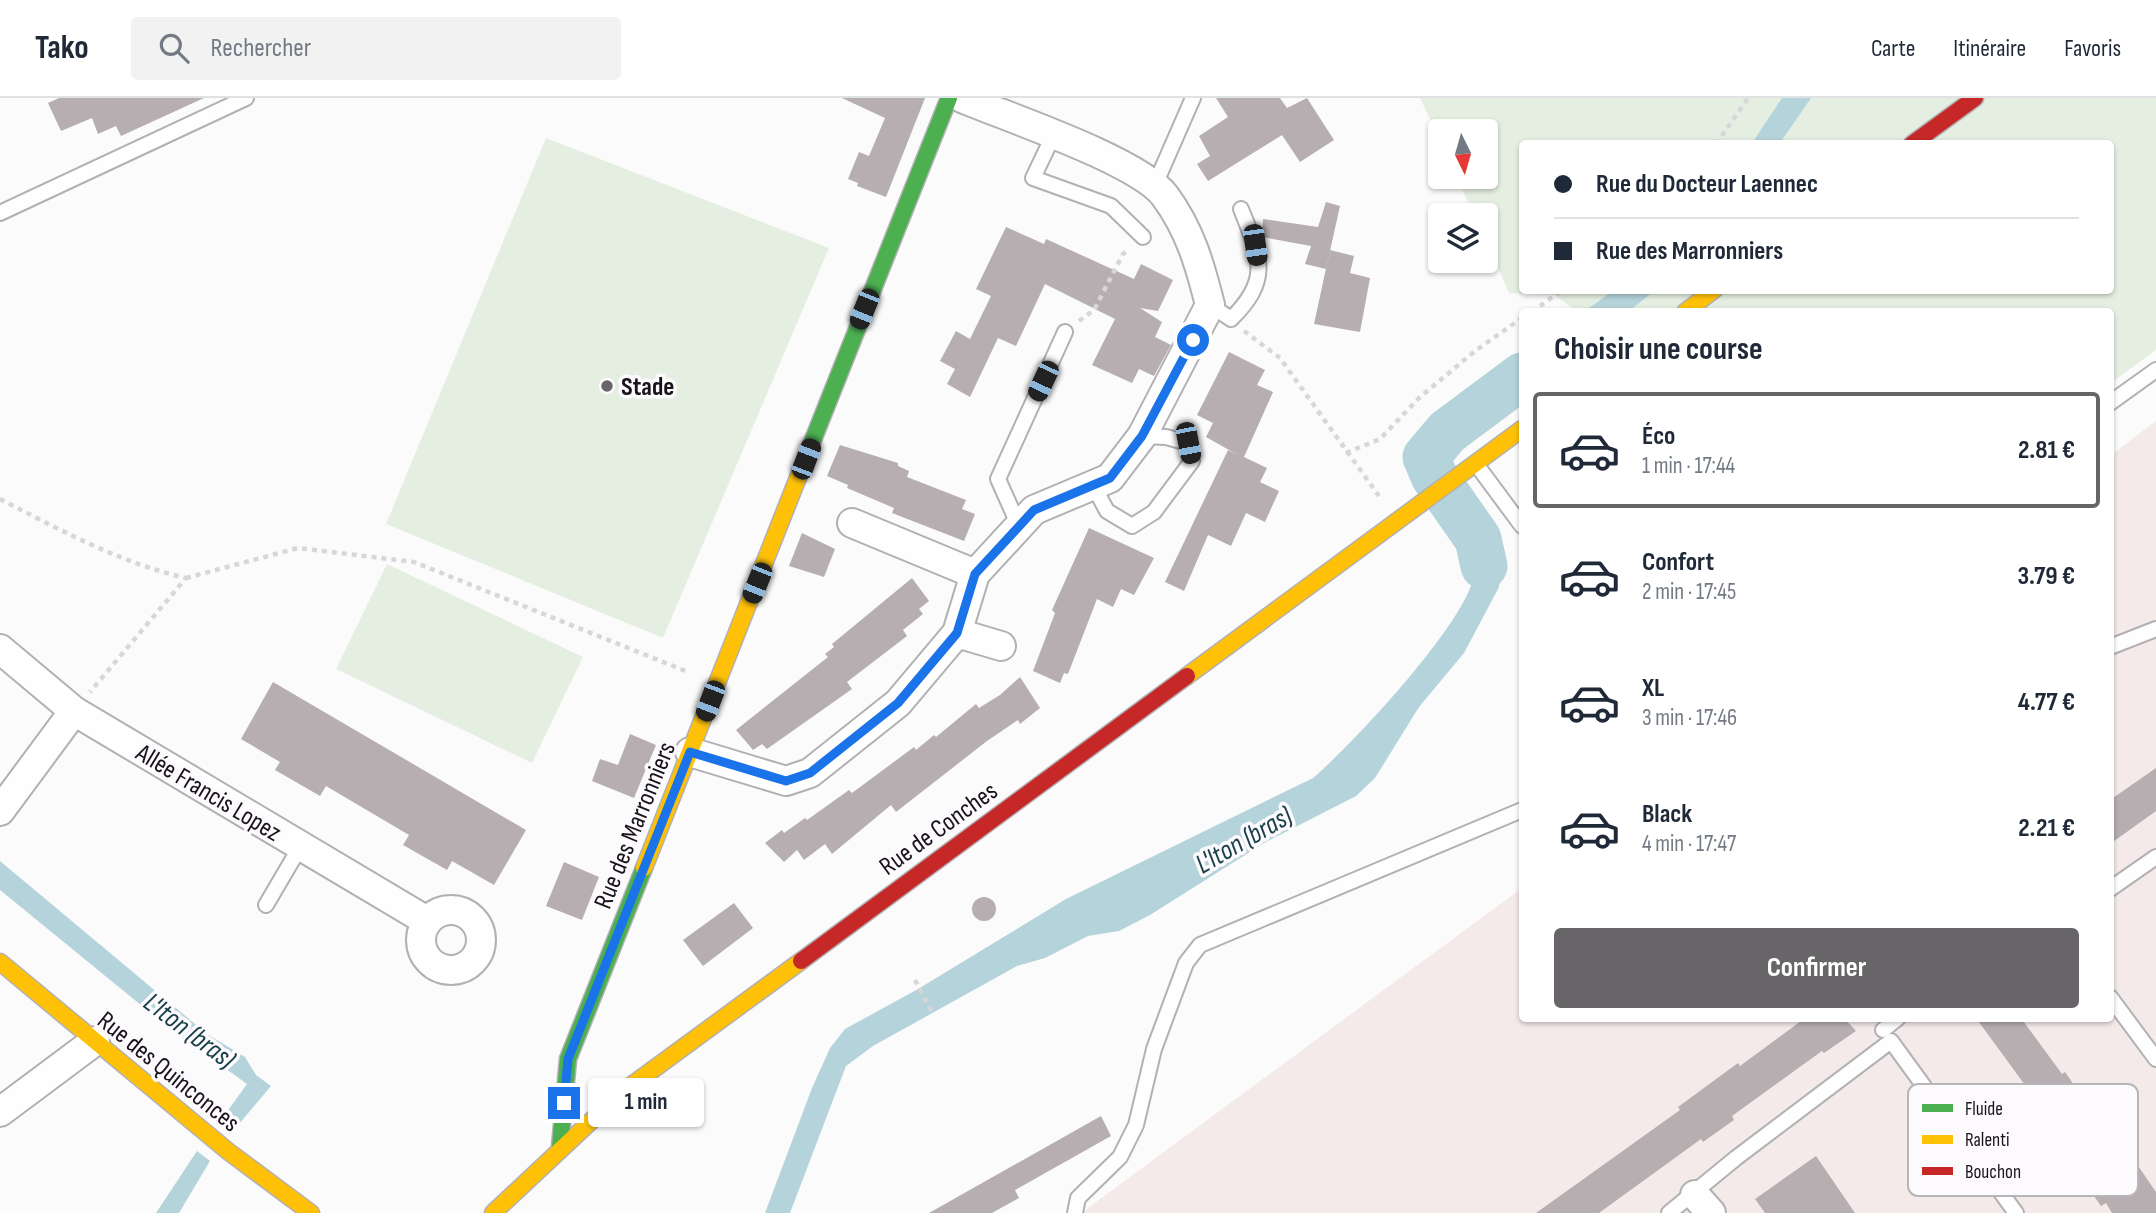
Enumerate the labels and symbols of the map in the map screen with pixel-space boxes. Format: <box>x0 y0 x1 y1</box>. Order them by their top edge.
north arrow <box>1428 119 1498 189</box>
car <box>1242 223 1269 267</box>
car <box>847 286 882 332</box>
route start <box>1177 324 1209 356</box>
car <box>1025 358 1062 404</box>
place label: Stade <box>621 372 674 403</box>
marker: Stade <box>599 378 615 394</box>
car <box>1174 420 1203 466</box>
car <box>789 436 824 482</box>
car <box>740 560 775 606</box>
car <box>693 678 728 724</box>
street label: Allée Francis Lopez <box>129 737 286 849</box>
street label: Rue des Marronniers <box>588 738 683 913</box>
street label: Rue de Conches <box>874 776 1004 882</box>
water label: L'Iton (bras) <box>1190 799 1299 881</box>
water label: L'Iton (bras) <box>137 986 242 1077</box>
street label: Rue des Quinconces <box>91 1005 245 1139</box>
callout: 1 min <box>588 1079 704 1128</box>
legend <box>1908 1084 2138 1196</box>
route end <box>548 1087 580 1119</box>
text: Fluide <box>1965 1098 2003 1121</box>
text: Ralenti <box>1965 1129 2010 1152</box>
text: Bouchon <box>1965 1161 2021 1184</box>

